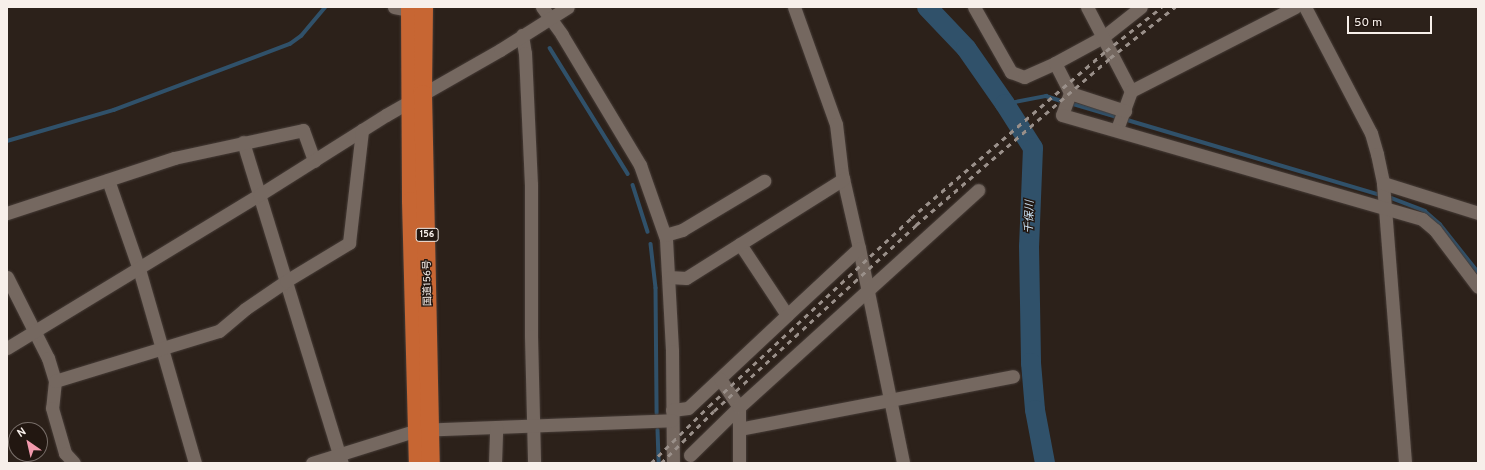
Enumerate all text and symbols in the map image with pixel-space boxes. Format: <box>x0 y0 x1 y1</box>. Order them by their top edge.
scale bar <box>1349 8 1434 34</box>
text: 50 m <box>1354 15 1382 31</box>
water label: 千保川 <box>1023 200 1037 234</box>
road number: 156 <box>415 228 439 242</box>
street label: 国道156号 <box>422 260 434 306</box>
north arrow <box>8 422 48 462</box>
text: N <box>15 425 29 441</box>

